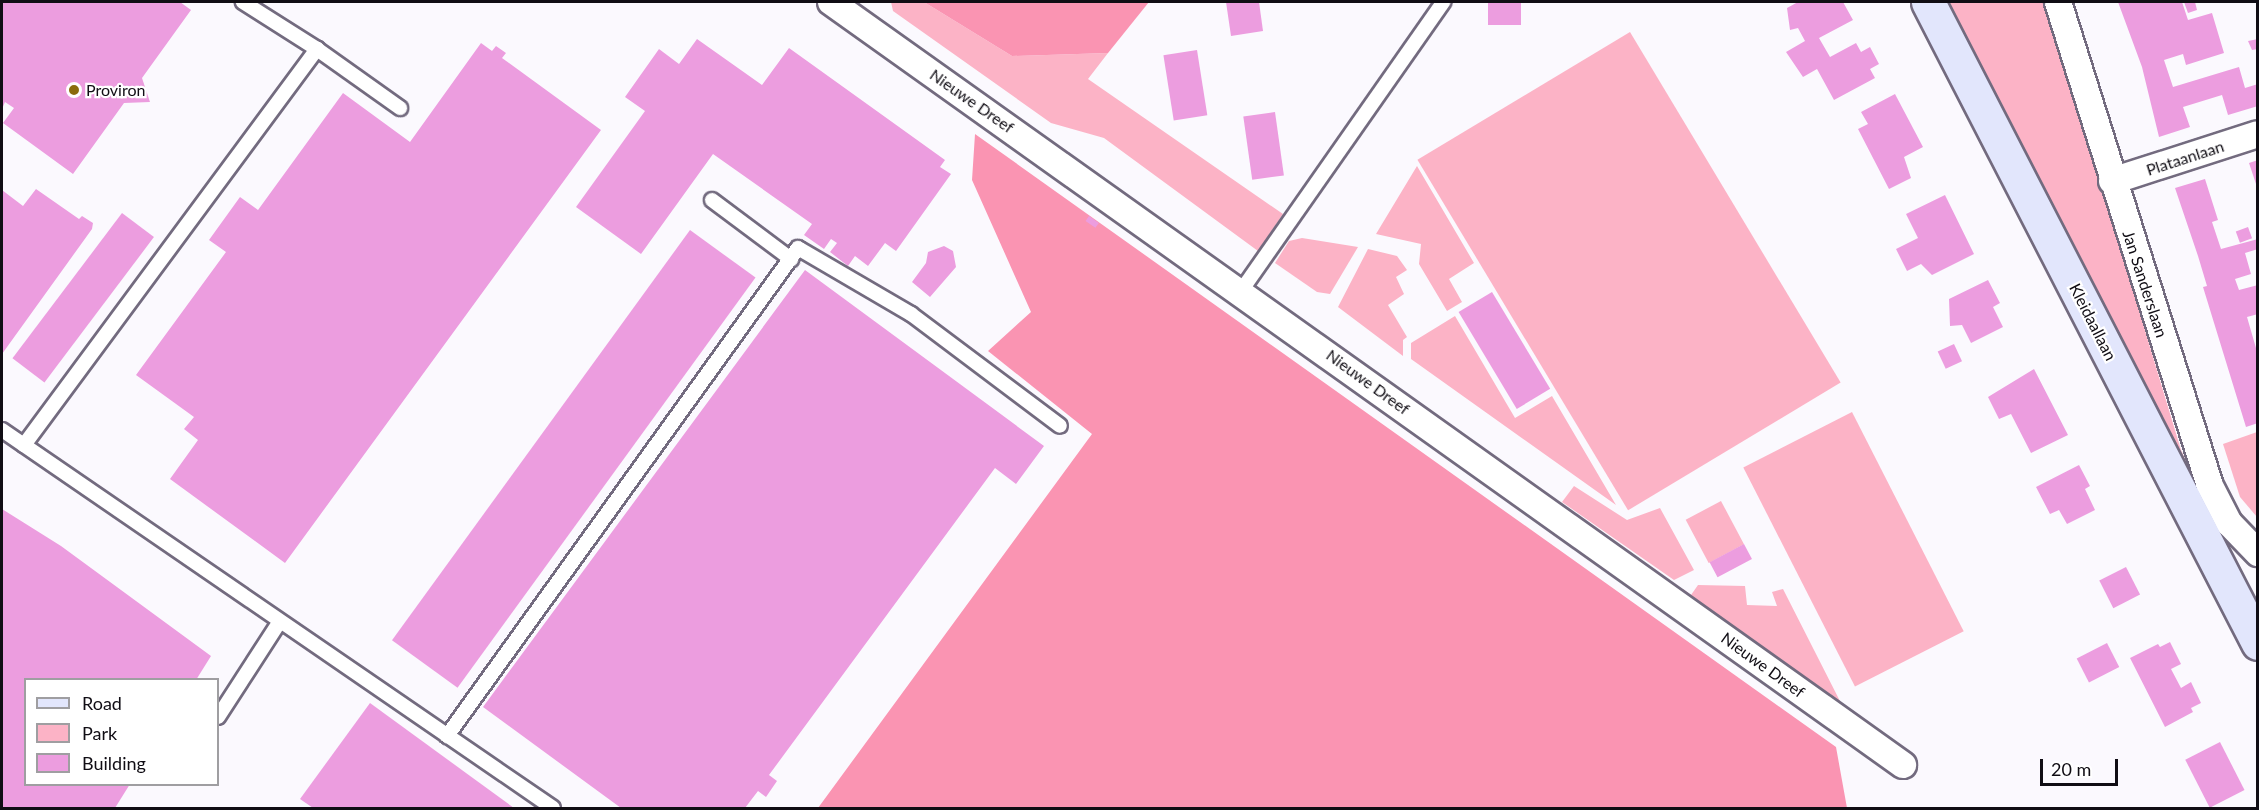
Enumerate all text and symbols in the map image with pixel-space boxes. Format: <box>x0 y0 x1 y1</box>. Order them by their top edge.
street label: Nieuwe Dreef <box>926 65 1018 137</box>
place label: Proviron <box>86 80 145 100</box>
marker: Proviron <box>67 83 81 97</box>
street label: Plataanlaan <box>2144 136 2226 180</box>
street label: Jan Sanderslaan <box>2119 228 2171 340</box>
street label: Kleidaallaan <box>2065 280 2121 364</box>
street label: Nieuwe Dreef <box>1323 345 1413 419</box>
street label: Nieuwe Dreef <box>1718 628 1808 702</box>
legend <box>24 678 219 786</box>
text: Road <box>82 692 122 714</box>
text: Park <box>82 722 117 744</box>
scale bar <box>2043 747 2121 785</box>
text: Building <box>82 752 146 774</box>
text: 20 m <box>2051 758 2091 780</box>

